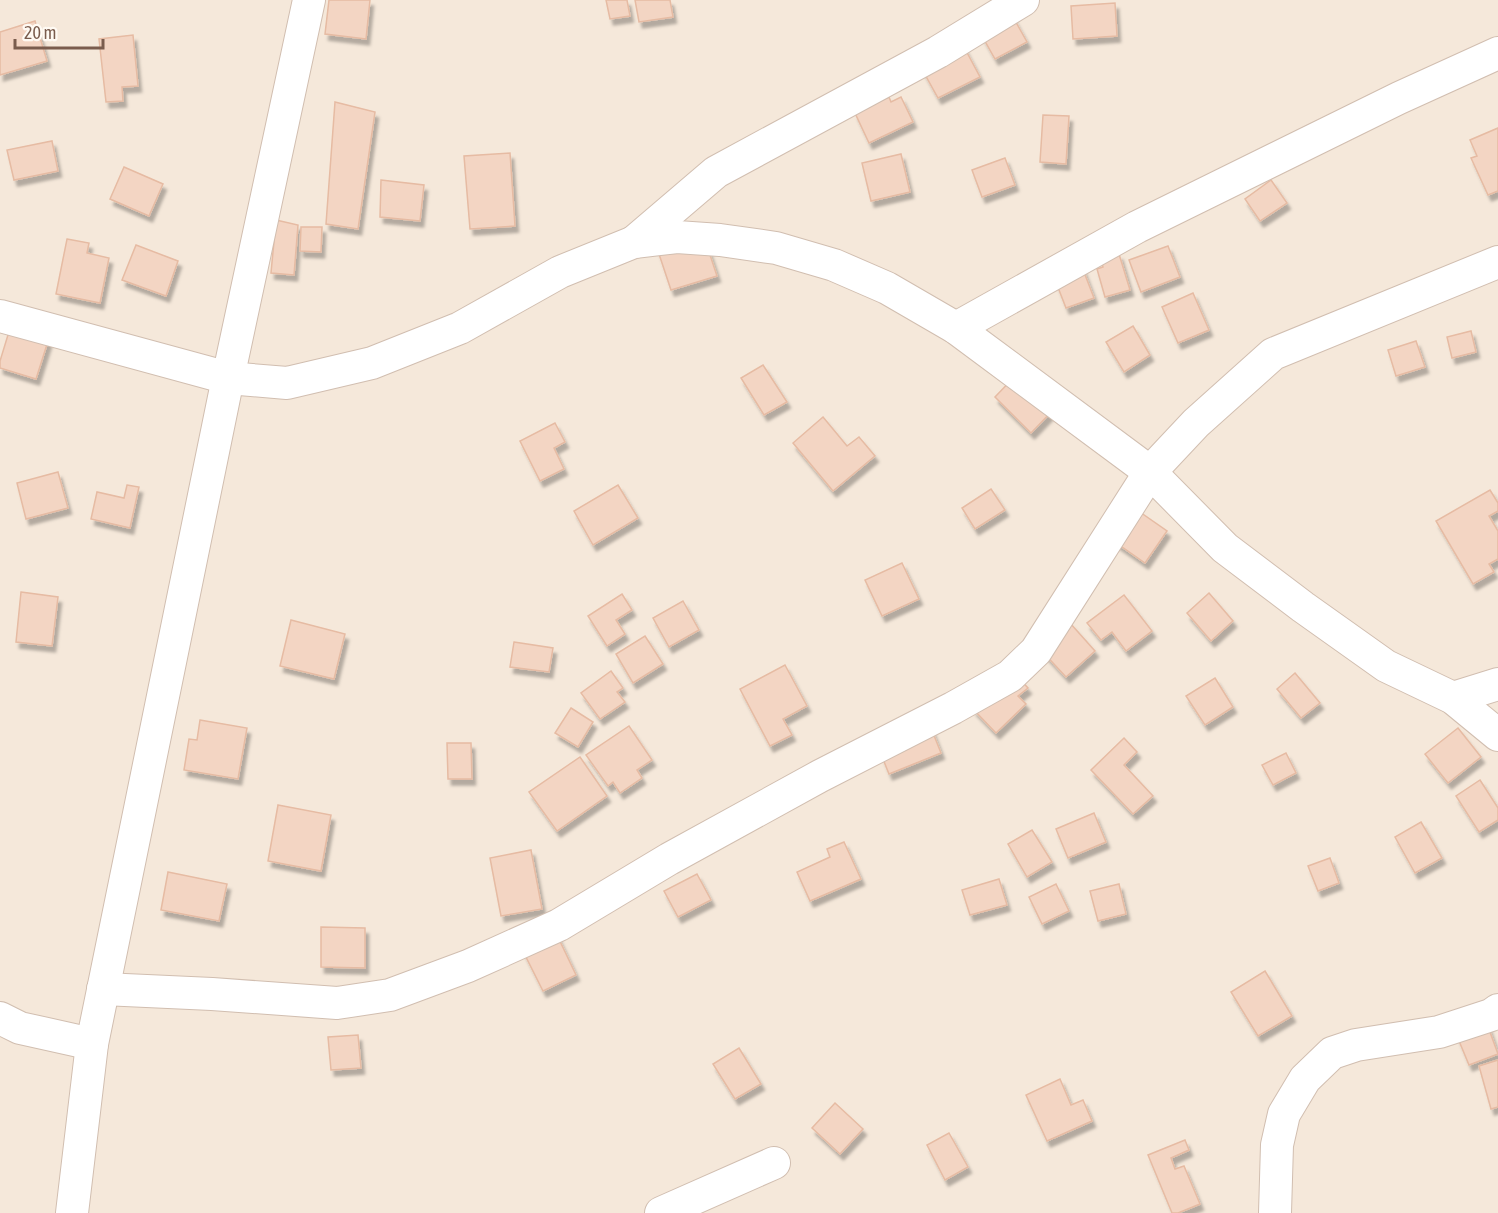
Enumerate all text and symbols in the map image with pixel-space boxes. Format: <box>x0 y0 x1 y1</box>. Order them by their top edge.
scale bar <box>15 12 104 50</box>
text: 20 m <box>24 22 56 43</box>

